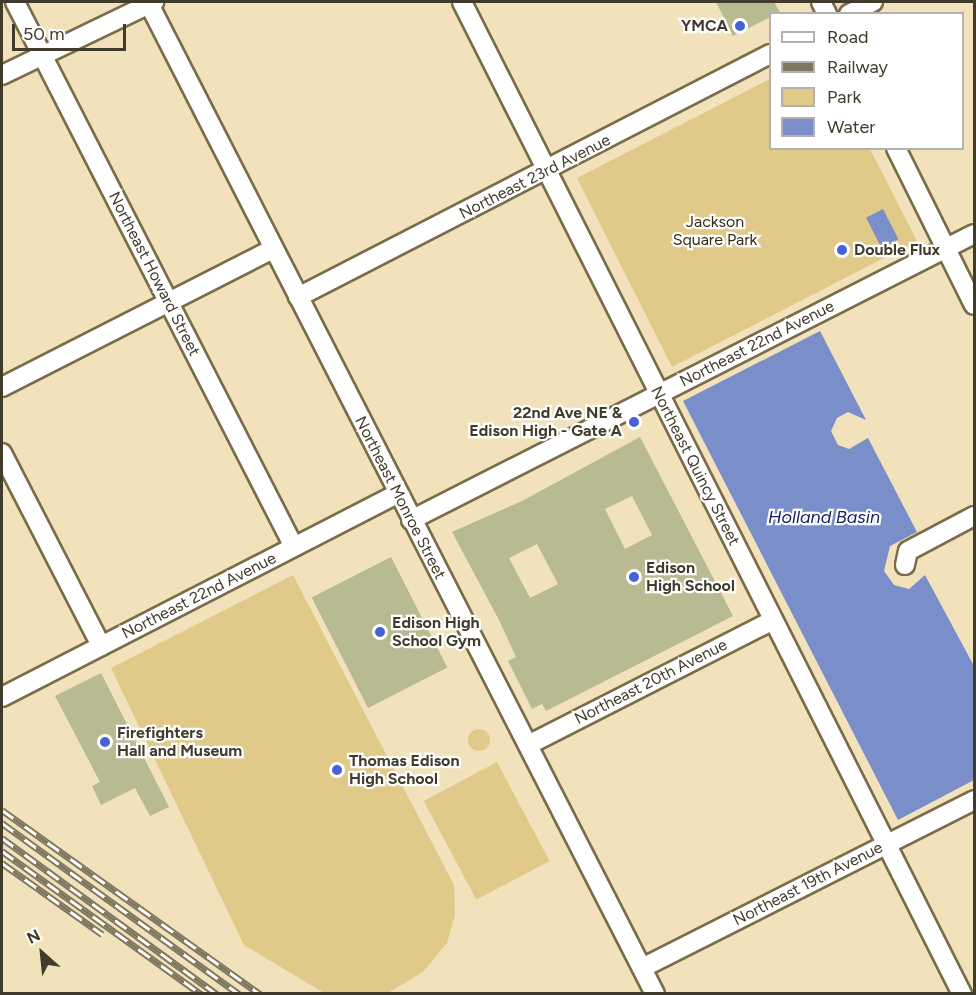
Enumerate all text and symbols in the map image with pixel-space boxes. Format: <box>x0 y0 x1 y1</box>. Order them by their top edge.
scale bar <box>15 12 129 50</box>
legend <box>769 12 964 150</box>
place label: YMCA <box>681 16 728 36</box>
marker: YMCA <box>733 19 747 33</box>
text: 50 m <box>23 23 65 45</box>
text: Road <box>827 26 868 48</box>
text: Railway <box>827 56 888 78</box>
text: Park <box>827 86 861 108</box>
text: Water <box>827 116 875 138</box>
street label: Northeast 23rd Avenue <box>456 131 614 223</box>
street label: Northeast Howard Street <box>104 189 204 359</box>
park label: Jackson Square Park <box>673 212 757 250</box>
place label: Double Flux <box>854 240 940 260</box>
marker: Double Flux <box>835 243 849 257</box>
street label: Northeast 22nd Avenue <box>677 297 837 391</box>
street label: Northeast Quincy Street <box>646 383 744 549</box>
place label: 22nd Ave NE & Edison High - Gate A <box>469 403 622 441</box>
street label: Northeast Monroe Street <box>351 413 449 583</box>
marker: 22nd Ave NE & Edison High - Gate A <box>627 415 641 429</box>
water label: Holland Basin <box>768 506 880 528</box>
street label: Northeast 22nd Avenue <box>119 549 279 643</box>
place label: Edison High School <box>646 558 735 596</box>
marker: Edison High School <box>627 570 641 584</box>
place label: Edison High School Gym <box>392 613 481 651</box>
marker: Edison High School Gym <box>373 625 387 639</box>
street label: Northeast 20th Avenue <box>572 635 730 729</box>
place label: Firefighters Hall and Museum <box>117 723 242 761</box>
marker: Firefighters Hall and Museum <box>98 735 112 749</box>
place label: Thomas Edison High School <box>349 751 459 789</box>
marker: Thomas Edison High School <box>330 763 344 777</box>
street label: Northeast 19th Avenue <box>730 838 886 930</box>
north arrow <box>12 923 72 983</box>
text: N <box>24 925 43 948</box>

